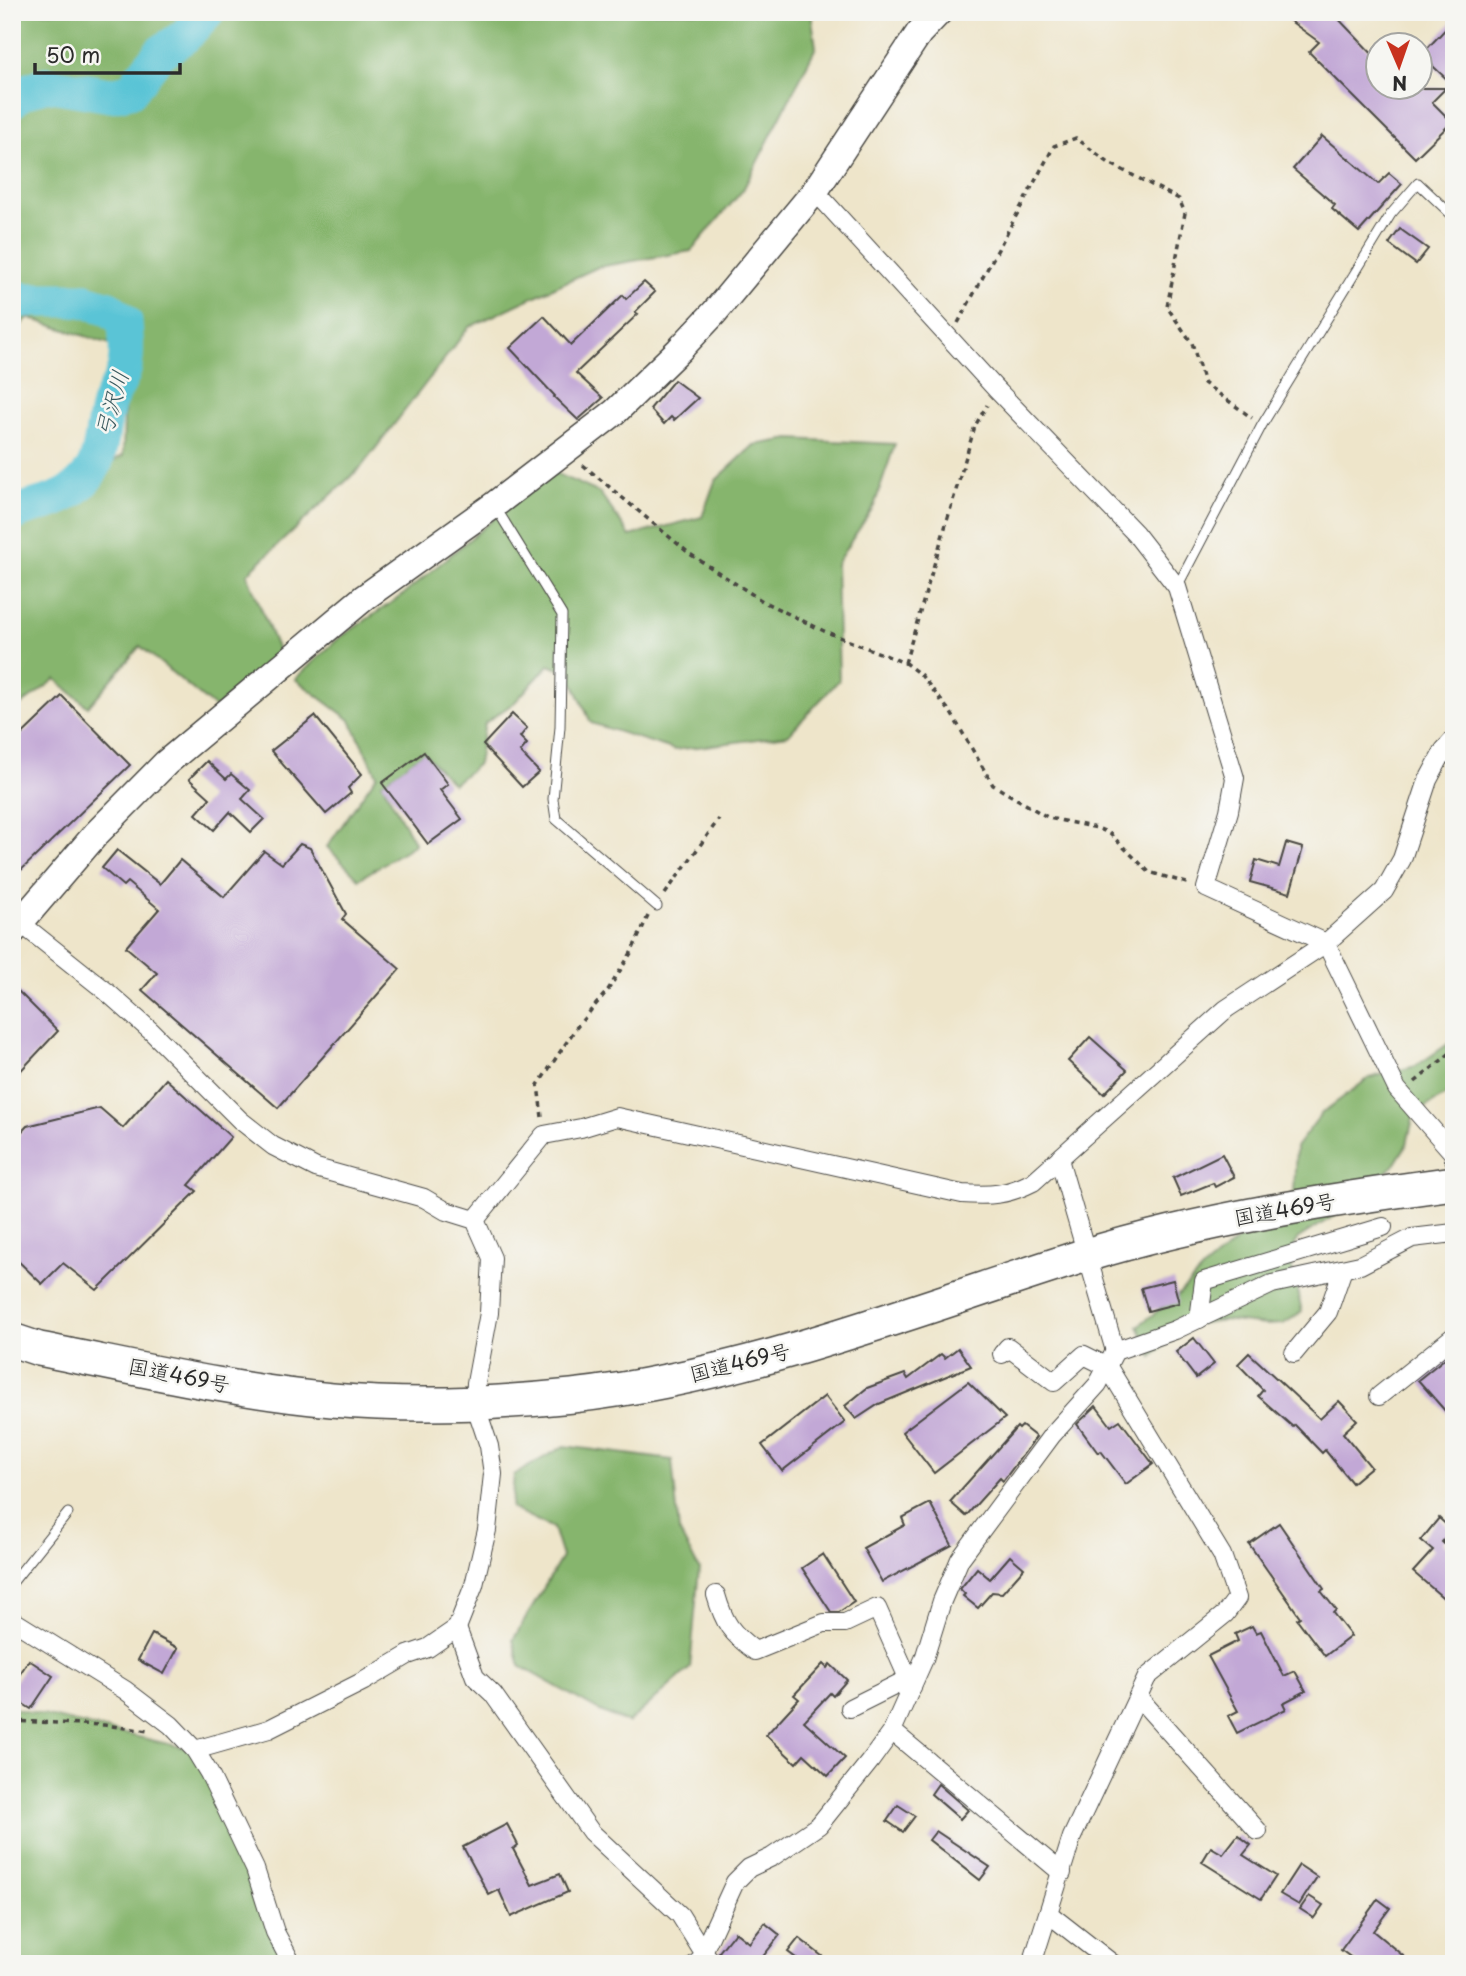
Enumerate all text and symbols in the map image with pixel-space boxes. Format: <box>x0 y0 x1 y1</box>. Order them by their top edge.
scale bar <box>35 32 180 76</box>
north arrow <box>1364 32 1434 102</box>
text: 50 m <box>46 38 100 70</box>
text: N <box>1392 70 1408 98</box>
water label: 弓沢川 <box>84 366 137 442</box>
street label: 国道469号 <box>1231 1183 1338 1233</box>
street label: 国道469号 <box>686 1333 793 1389</box>
street label: 国道469号 <box>126 1348 233 1400</box>

